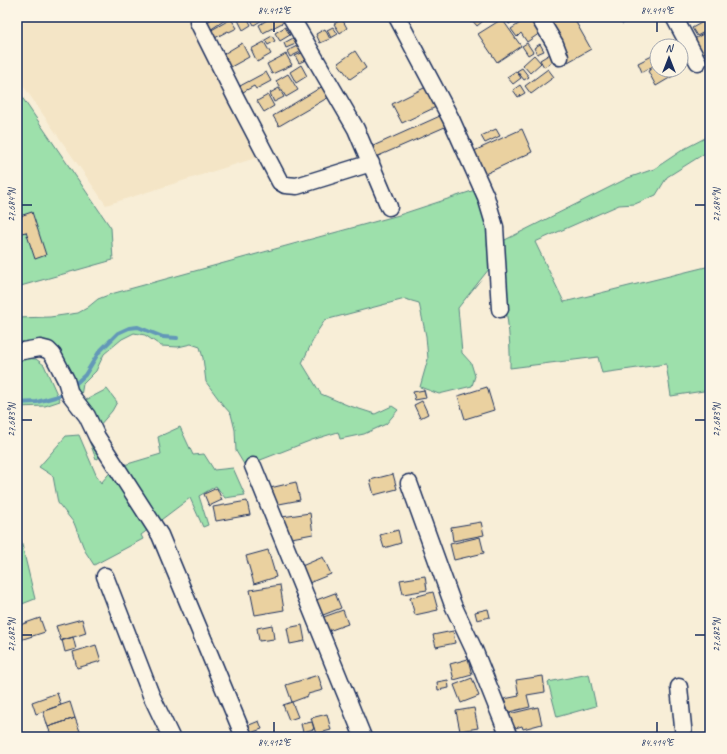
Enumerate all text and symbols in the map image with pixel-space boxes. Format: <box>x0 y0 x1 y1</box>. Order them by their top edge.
text: 84.412°E <box>258 4 292 17</box>
text: 84.414°E <box>641 4 675 17</box>
north arrow <box>649 38 689 78</box>
text: N <box>666 41 675 55</box>
text: 27.684°N <box>5 186 18 222</box>
text: 27.684°N <box>710 186 723 222</box>
text: 27.683°N <box>5 401 18 437</box>
text: 27.683°N <box>710 401 723 437</box>
text: 27.682°N <box>5 616 18 652</box>
text: 27.682°N <box>710 616 723 652</box>
text: 84.412°E <box>258 736 292 749</box>
text: 84.414°E <box>641 736 675 749</box>

